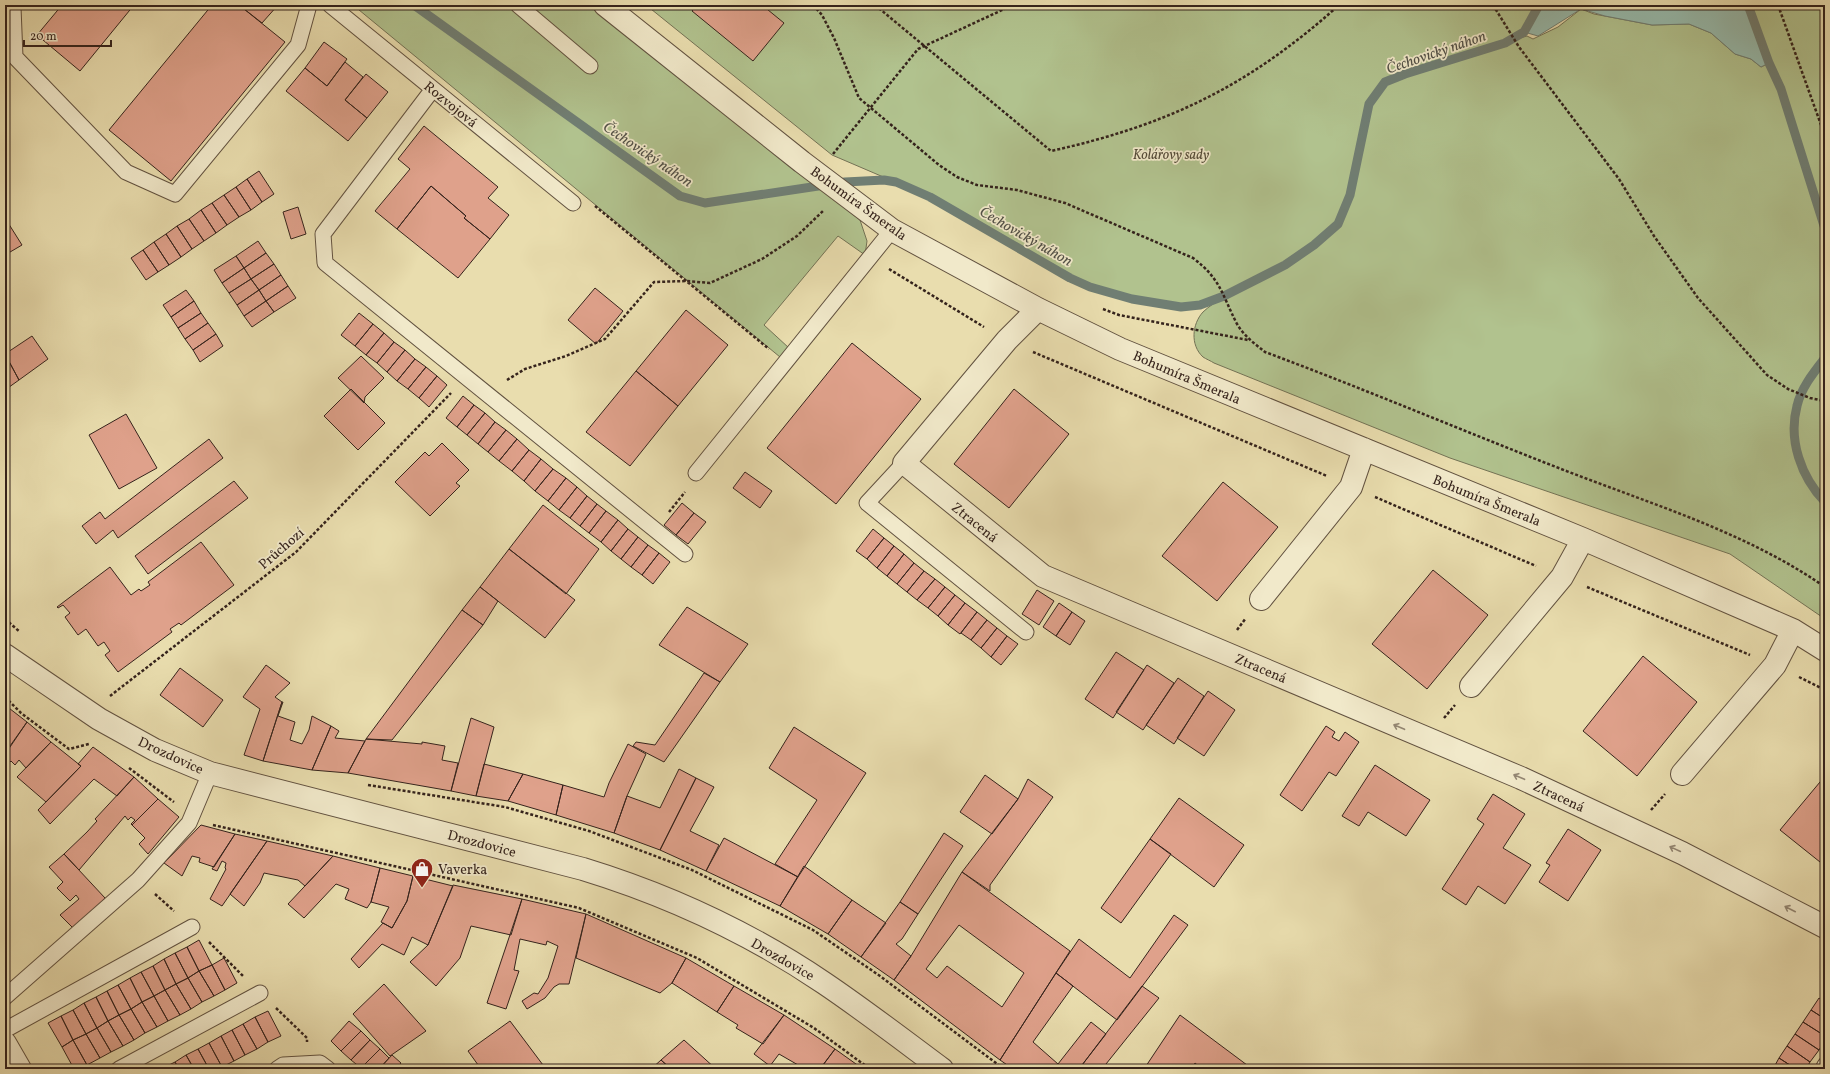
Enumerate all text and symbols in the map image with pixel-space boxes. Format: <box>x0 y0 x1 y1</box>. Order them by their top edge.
scale bar <box>24 22 111 48</box>
water label: Čechovický náhon <box>1384 26 1489 80</box>
text: 20 m <box>30 29 57 45</box>
street label: Rozvojová <box>419 78 481 133</box>
water label: Čechovický náhon <box>598 117 696 193</box>
park label: Kolářovy sady <box>1133 146 1210 165</box>
street label: Bohumíra Šmerala <box>806 163 910 246</box>
water label: Čechovický náhon <box>975 202 1076 273</box>
street label: Bohumíra Šmerala <box>1130 347 1243 410</box>
street label: Bohumíra Šmerala <box>1429 471 1543 532</box>
street label: Ztracená <box>947 499 1001 548</box>
street label: Průchozí <box>255 523 309 574</box>
street label: Ztracená <box>1231 650 1289 689</box>
one-way arrow <box>1394 722 1406 730</box>
street label: Drozdovice <box>135 733 207 780</box>
one-way arrow <box>1513 773 1525 780</box>
street label: Ztracená <box>1530 777 1587 818</box>
street label: Drozdovice <box>445 826 518 863</box>
one-way arrow <box>1669 845 1681 852</box>
shop icon: Vaverka <box>409 856 435 889</box>
place label: Vaverka <box>438 861 487 880</box>
one-way arrow <box>1785 905 1797 912</box>
street label: Drozdovice <box>747 935 818 986</box>

